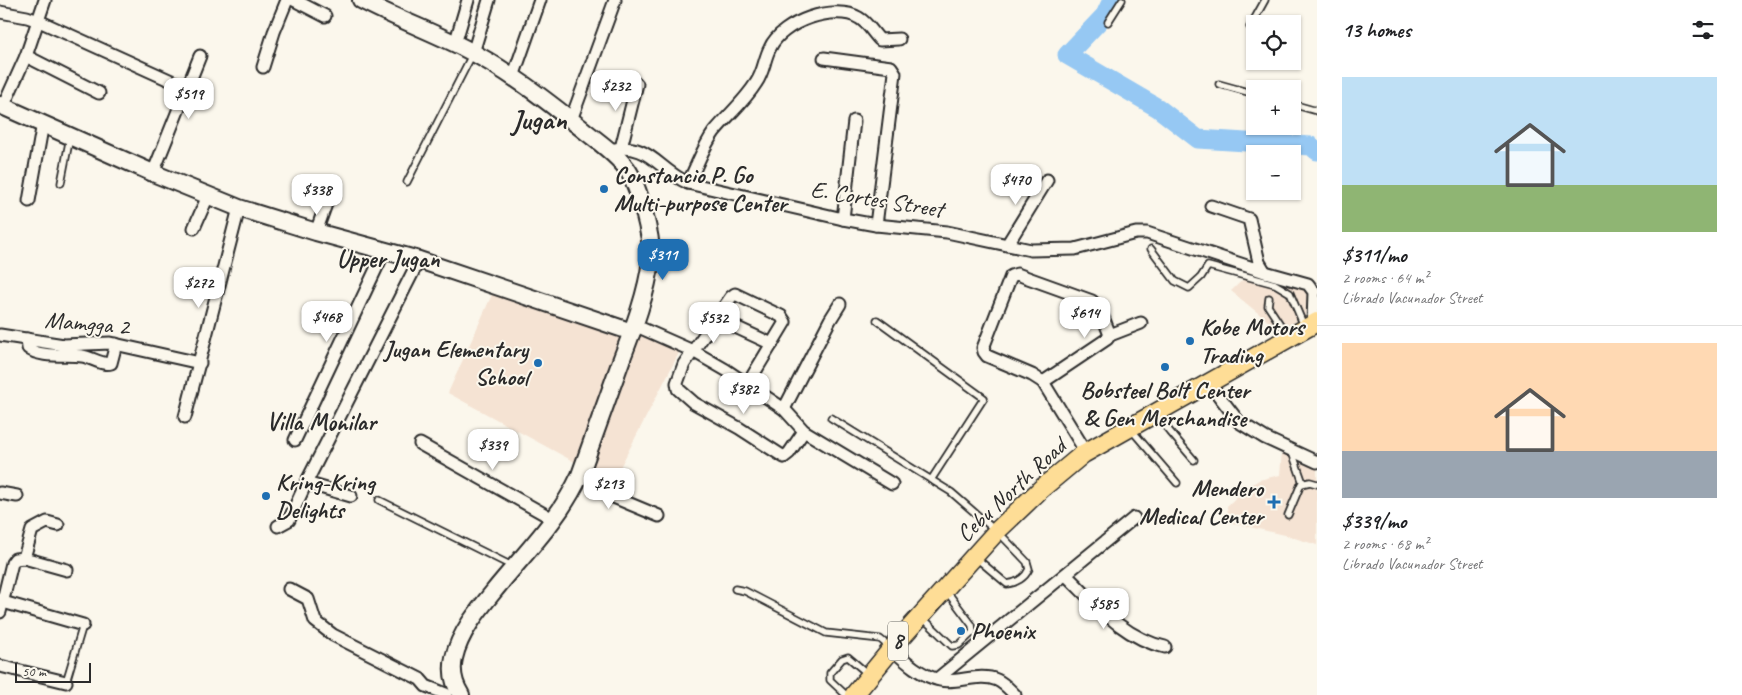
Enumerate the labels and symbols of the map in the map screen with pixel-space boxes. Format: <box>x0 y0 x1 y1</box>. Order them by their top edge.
pin: $232 <box>586 70 646 112</box>
pin: $519 <box>159 78 219 120</box>
district label: Jugan <box>509 101 567 138</box>
place label: Constancio P. Go Multi-purpose Center <box>614 160 789 218</box>
pin: $470 <box>986 164 1046 206</box>
pin: $338 <box>287 174 347 216</box>
street label: E. Cortes Street <box>809 174 948 225</box>
marker: Constancio P. Go Multi-purpose Center <box>598 183 610 195</box>
pin: $311 <box>633 238 693 281</box>
district label: Upper Jugan <box>337 243 440 275</box>
pin: $272 <box>169 266 229 309</box>
pin: $614 <box>1055 296 1115 339</box>
pin: $468 <box>297 300 357 343</box>
pin: $532 <box>684 302 744 344</box>
street label: Mamgga 2 <box>44 304 133 342</box>
place label: Kobe Motors Trading <box>1200 312 1307 370</box>
place label: Jugan Elementary School <box>382 334 533 392</box>
marker: Kobe Motors Trading <box>1184 335 1196 347</box>
marker: Jugan Elementary School <box>532 357 544 369</box>
marker: Bobsteel Bolt Center & Gen Merchandise <box>1159 361 1171 373</box>
pin: $382 <box>714 372 774 415</box>
place label: Bobsteel Bolt Center & Gen Merchandise <box>1080 375 1252 433</box>
district label: Villa Monilar <box>266 406 379 438</box>
pin: $339 <box>463 428 523 471</box>
street label: Cebu North Road <box>950 429 1075 548</box>
place label: Kring-Kring Delights <box>276 467 377 525</box>
pin: $213 <box>579 468 639 510</box>
place label: Mendero Medical Center <box>1139 473 1265 531</box>
marker: Kring-Kring Delights <box>260 490 272 502</box>
marker: Mendero Medical Center <box>1267 495 1281 509</box>
pin: $585 <box>1074 588 1134 630</box>
place label: Phoenix <box>971 616 1037 646</box>
road number: 8 <box>888 621 908 660</box>
marker: Phoenix <box>955 625 967 637</box>
scale bar <box>15 660 91 683</box>

